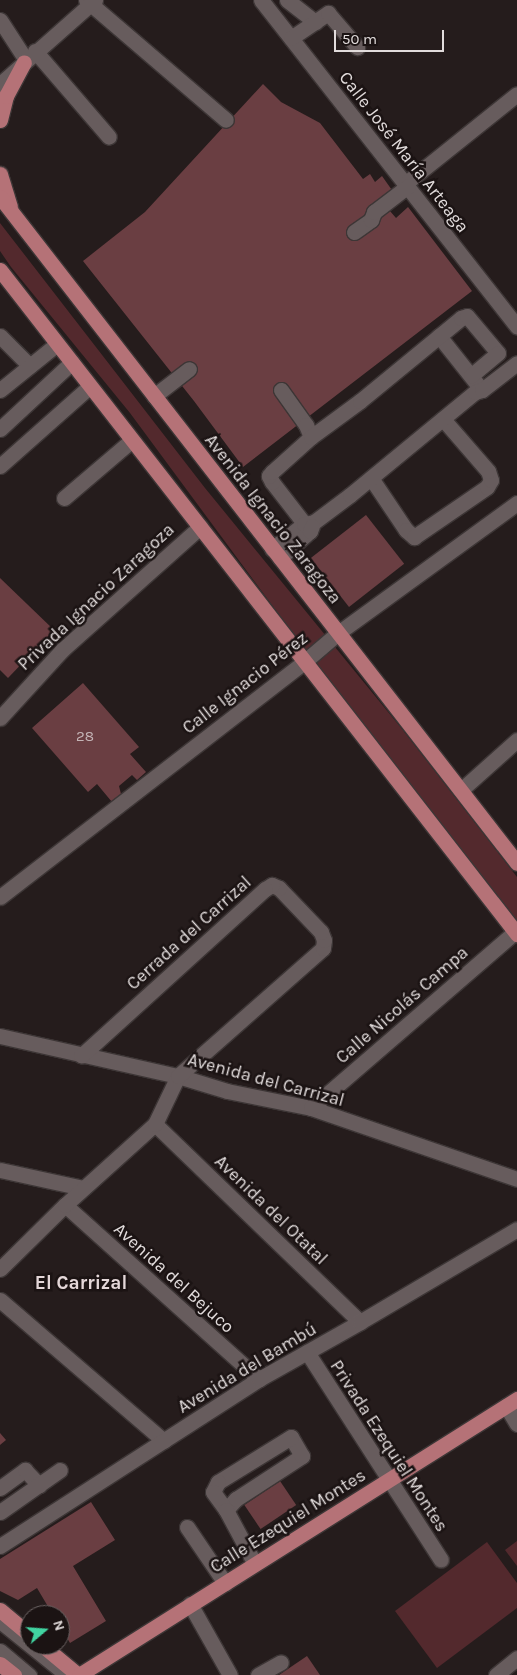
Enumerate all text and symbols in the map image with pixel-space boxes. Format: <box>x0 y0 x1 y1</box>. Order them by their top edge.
scale bar <box>337 20 447 52</box>
text: 50 m <box>342 30 377 48</box>
street label: Calle José María Arteaga <box>334 67 474 237</box>
street label: Avenida Ignacio Zaragoza <box>200 430 346 608</box>
street label: Privada Ignacio Zaragoza <box>13 519 179 675</box>
street label: Calle Ignacio Pérez <box>178 627 312 739</box>
house number: 28 <box>76 728 94 746</box>
street label: Cerrada del Carrizal <box>122 871 256 995</box>
street label: Calle Nicolás Campa <box>331 942 473 1068</box>
street label: Avenida del Carrizal <box>185 1049 347 1111</box>
street label: Avenida del Otatal <box>210 1151 332 1269</box>
street label: Avenida del Bejuco <box>109 1218 239 1338</box>
district label: El Carrizal <box>35 1273 127 1295</box>
street label: Avenida del Bambú <box>174 1318 320 1418</box>
street label: Privada Ezequiel Montes <box>325 1356 453 1536</box>
street label: Calle Ezequiel Montes <box>206 1464 370 1578</box>
north arrow <box>20 1605 70 1655</box>
text: N <box>49 1618 68 1633</box>

